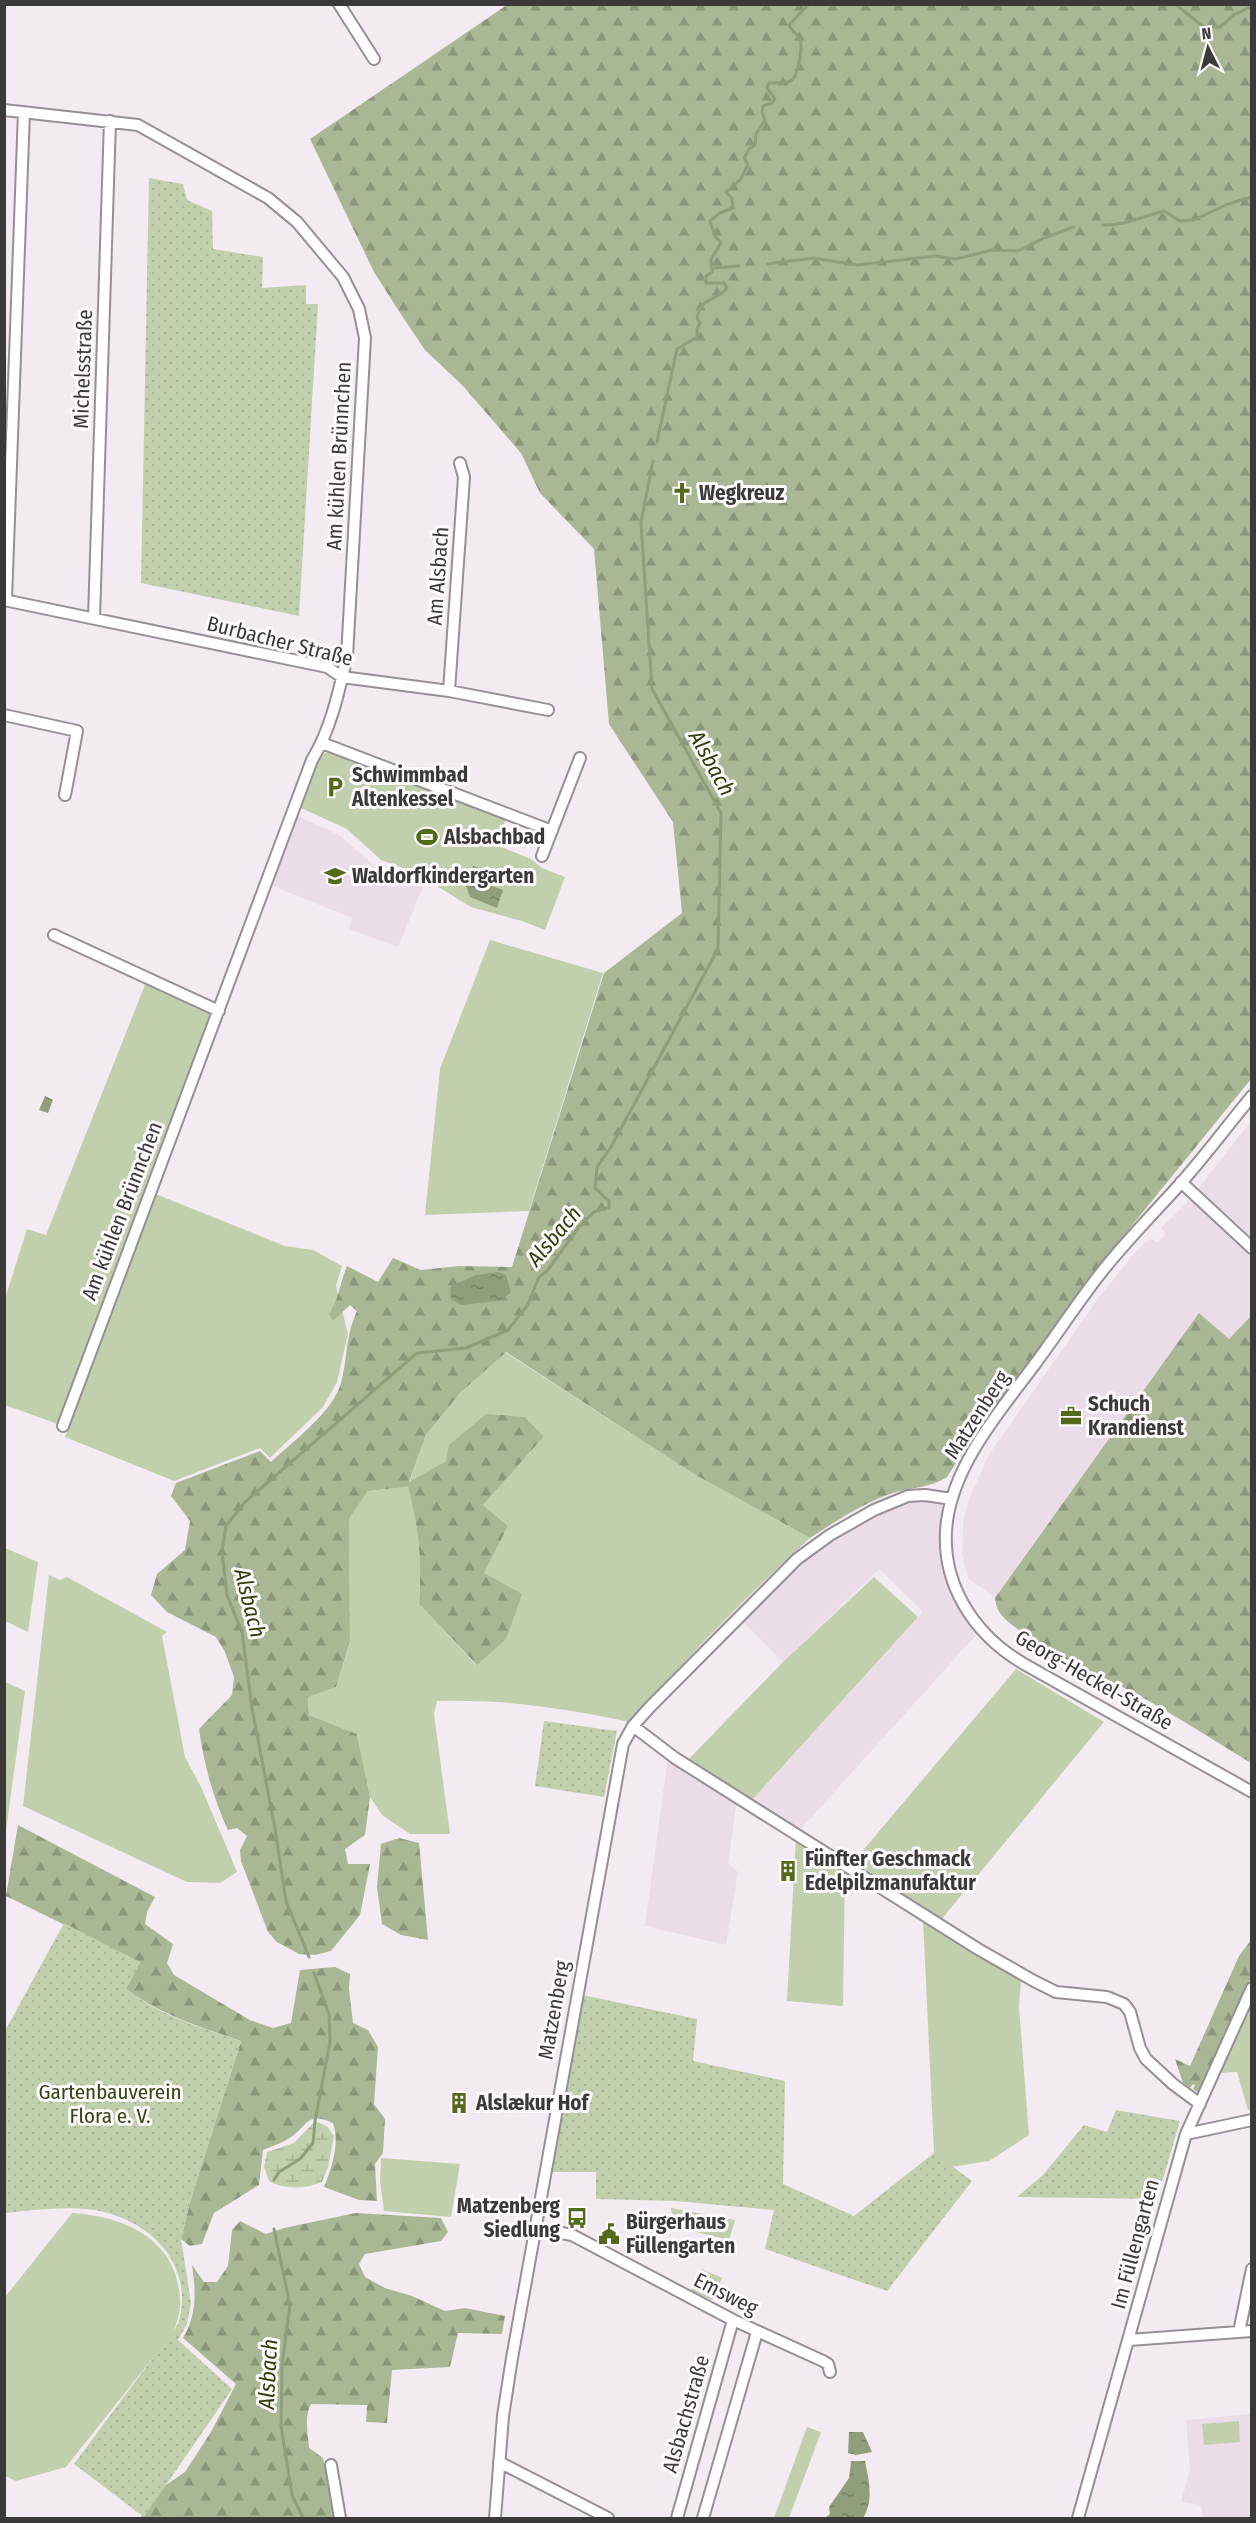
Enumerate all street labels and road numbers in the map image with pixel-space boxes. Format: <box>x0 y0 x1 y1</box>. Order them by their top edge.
street label: Michelsstraße <box>68 309 98 429</box>
street label: Am kühlen Brünnchen <box>321 361 357 551</box>
street label: Am Alsbach <box>422 526 454 626</box>
street label: Burbacher Straße <box>204 610 356 672</box>
street label: Am kühlen Brünnchen <box>76 1118 168 1304</box>
street label: Matzenberg <box>939 1366 1015 1464</box>
street label: Georg-Heckel-Straße <box>1010 1624 1178 1736</box>
street label: Matzenberg <box>533 1958 576 2062</box>
street label: Im Füllengarten <box>1105 2176 1165 2312</box>
street label: Emsweg <box>690 2267 763 2321</box>
street label: Alsbachstraße <box>657 2352 715 2476</box>

